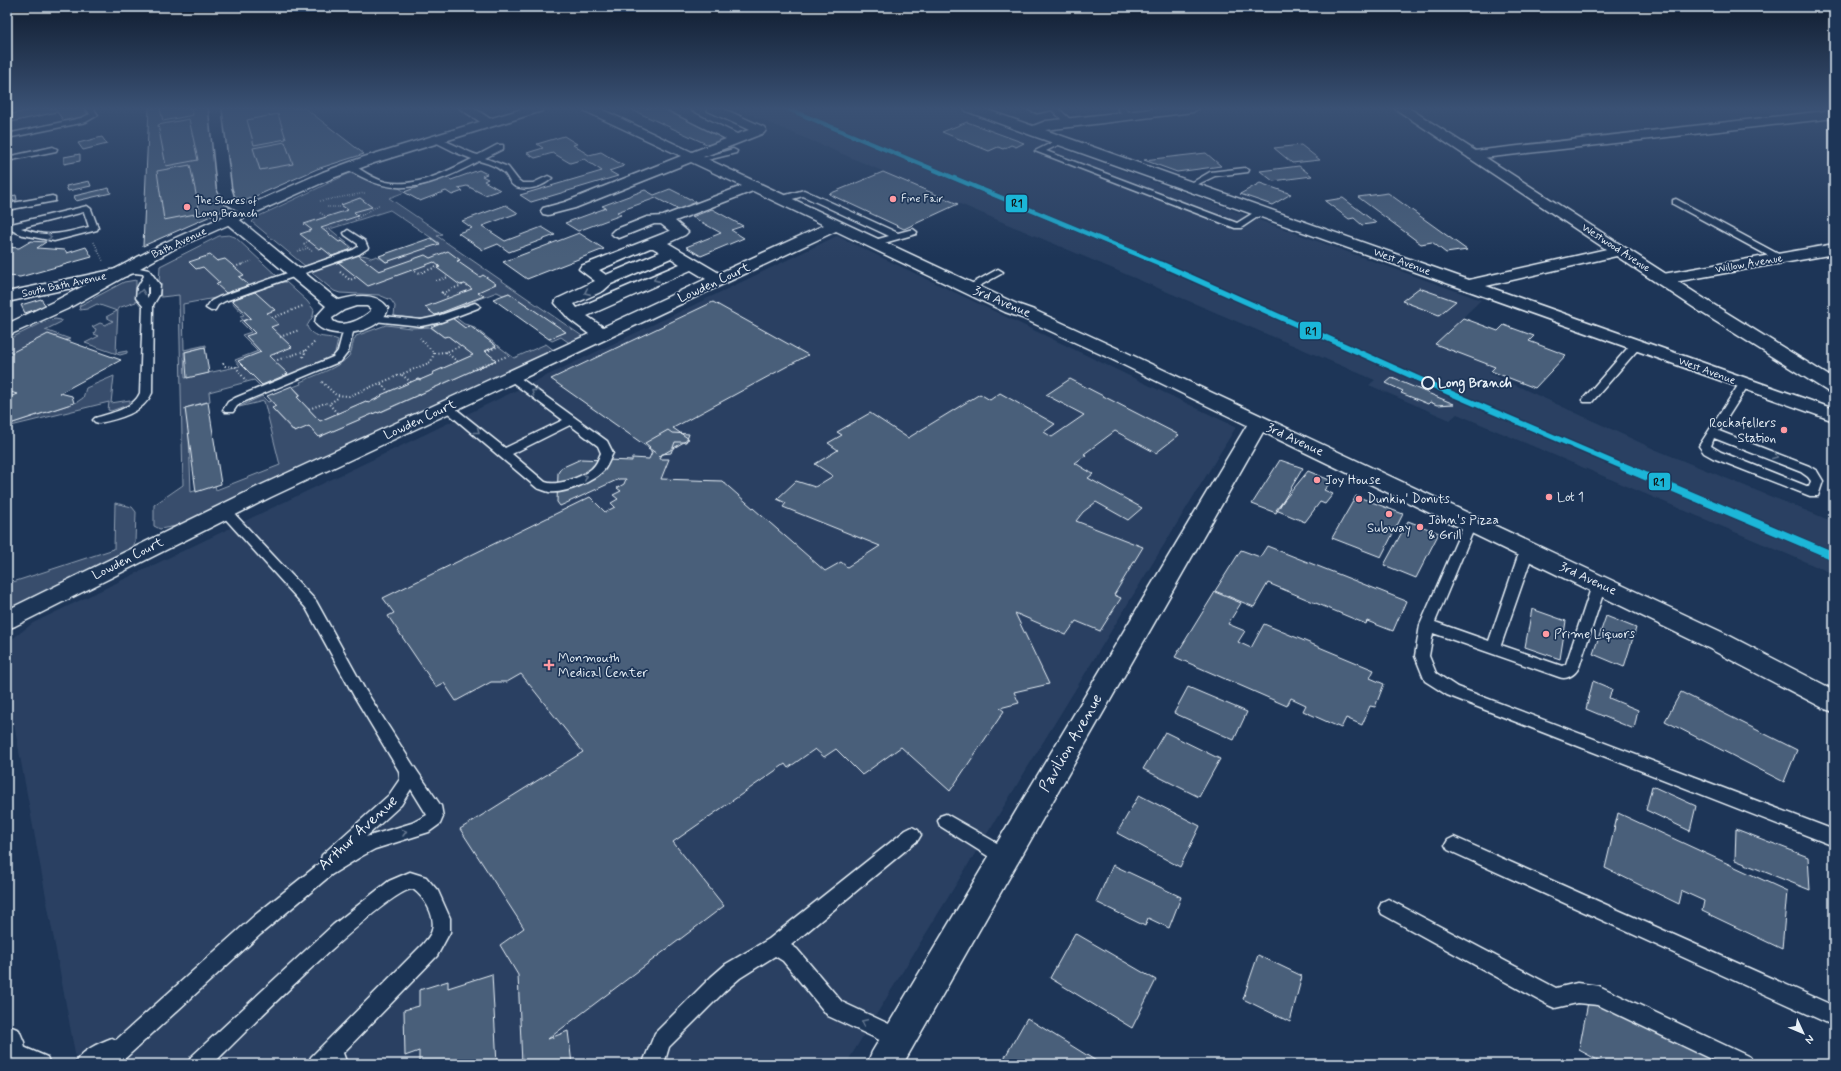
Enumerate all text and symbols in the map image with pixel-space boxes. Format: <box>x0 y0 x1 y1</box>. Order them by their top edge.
place label: Fine Fair <box>901 192 944 206</box>
place label: The Shores of Long Branch <box>195 194 258 222</box>
marker: Fine Fair <box>888 194 898 204</box>
line badge: R1 <box>1005 194 1028 213</box>
text: R1 <box>1011 197 1023 211</box>
marker: The Shores of Long Branch <box>182 202 192 212</box>
street label: Westwood Avenue <box>1579 221 1653 275</box>
street label: Bath Avenue <box>149 224 209 262</box>
one-way arrow <box>46 232 52 241</box>
street label: West Avenue <box>1371 245 1433 279</box>
street label: Willow Avenue <box>1714 251 1784 277</box>
street label: Lowden Court <box>675 259 753 307</box>
street label: South Bath Avenue <box>20 269 108 301</box>
one-way arrow <box>653 275 660 283</box>
street label: 3rd Avenue <box>971 282 1033 322</box>
one-way arrow <box>583 288 590 296</box>
one-way arrow <box>137 289 146 295</box>
line badge: R1 <box>1299 321 1322 340</box>
text: R1 <box>1305 325 1317 339</box>
street label: West Avenue <box>1676 354 1738 388</box>
place label: Long Branch <box>1438 375 1512 394</box>
marker: Long Branch <box>1421 376 1435 390</box>
one-way arrow <box>531 390 538 397</box>
street label: Lowden Court <box>381 396 459 444</box>
place label: Rockafellers Station <box>1709 415 1776 447</box>
street label: 3rd Avenue <box>1264 419 1326 461</box>
marker: Rockafellers Station <box>1779 425 1789 435</box>
one-way arrow <box>473 427 480 434</box>
one-way arrow <box>1771 452 1778 460</box>
place label: Joy House <box>1325 472 1381 489</box>
line badge: R1 <box>1648 472 1671 491</box>
one-way arrow <box>581 474 588 482</box>
marker: Joy House <box>1312 475 1322 485</box>
text: R1 <box>1653 476 1665 490</box>
place label: Lot 1 <box>1557 489 1584 506</box>
place label: Dunkin' Donuts <box>1367 491 1450 508</box>
marker: Lot 1 <box>1544 492 1554 502</box>
marker: Dunkin' Donuts <box>1354 494 1364 504</box>
marker: Subway <box>1384 509 1394 519</box>
place label: John's Pizza & Grill <box>1428 512 1499 544</box>
place label: Subway <box>1367 520 1411 537</box>
marker: John's Pizza & Grill <box>1415 522 1425 532</box>
street label: Lowden Court <box>90 534 167 584</box>
street label: 3rd Avenue <box>1557 558 1619 600</box>
place label: Prime Liquors <box>1554 626 1635 643</box>
marker: Prime Liquors <box>1541 629 1551 639</box>
place label: Monmouth Medical Center <box>558 650 648 682</box>
marker: Monmouth Medical Center <box>543 659 555 671</box>
street label: Pavilion Avenue <box>1034 690 1108 796</box>
street label: Arthur Avenue <box>314 791 402 875</box>
one-way arrow <box>401 829 408 837</box>
north arrow <box>1783 1013 1823 1053</box>
one-way arrow <box>860 1019 868 1027</box>
text: N <box>1802 1032 1817 1047</box>

